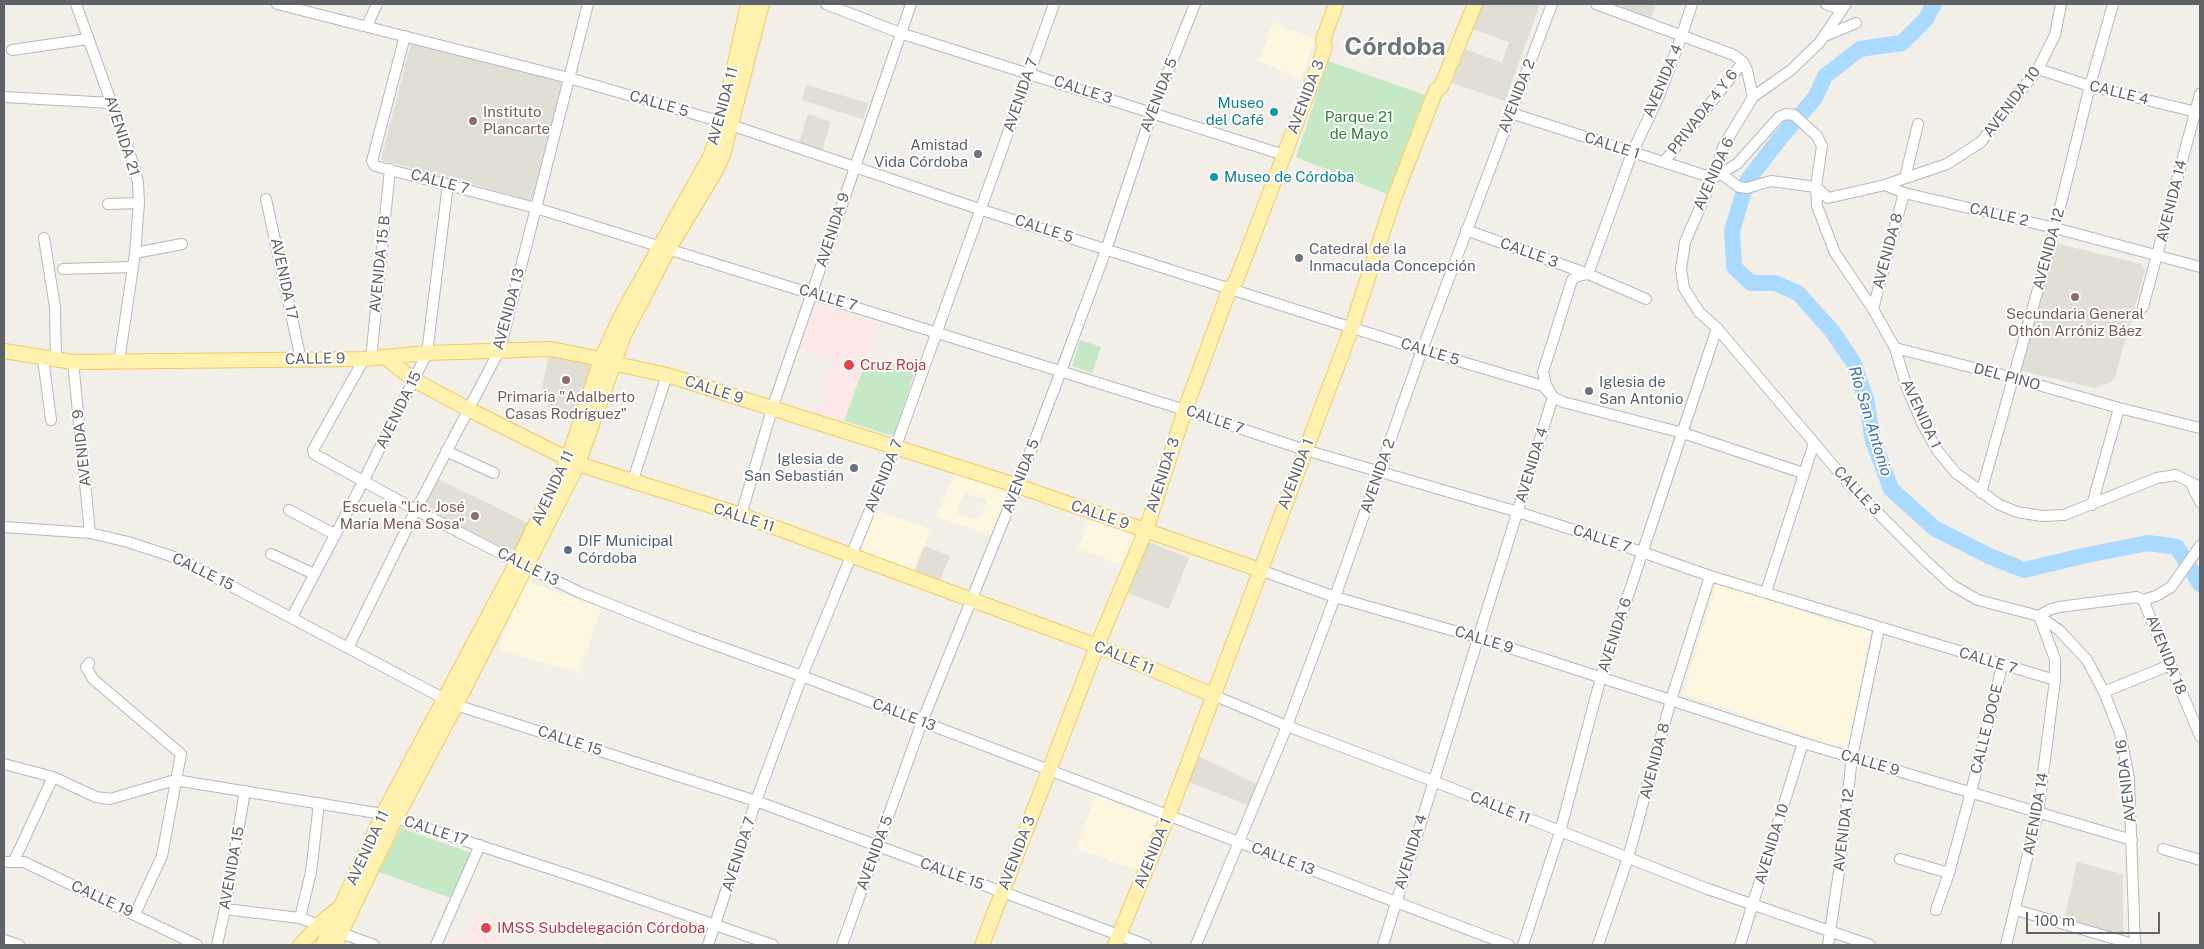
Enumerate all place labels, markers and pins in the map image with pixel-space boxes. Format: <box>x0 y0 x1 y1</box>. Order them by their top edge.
place label: Museo del Café <box>1206 94 1264 129</box>
place label: Instituto Plancarte <box>483 103 550 138</box>
marker: Museo del Café <box>1268 106 1280 118</box>
marker: Instituto Plancarte <box>467 115 479 127</box>
place label: Amistad Vida Córdoba <box>874 136 968 171</box>
marker: Amistad Vida Córdoba <box>972 148 984 160</box>
place label: Museo de Córdoba <box>1224 168 1354 186</box>
marker: Museo de Córdoba <box>1208 171 1220 183</box>
place label: Catedral de la Inmaculada Concepción <box>1309 240 1476 275</box>
marker: Catedral de la Inmaculada Concepción <box>1293 252 1305 264</box>
marker: Secundaria General Othón Arróniz Báez <box>2069 291 2081 303</box>
place label: Secundaria General Othón Arróniz Báez <box>2006 305 2144 340</box>
place label: Cruz Roja <box>860 356 926 374</box>
marker: Cruz Roja <box>842 358 856 372</box>
place label: Iglesia de San Antonio <box>1599 373 1684 408</box>
marker: Primaria "Adalberto Casas Rodríguez" <box>560 374 572 386</box>
marker: Iglesia de San Antonio <box>1583 385 1595 397</box>
place label: Primaria "Adalberto Casas Rodríguez" <box>497 388 635 423</box>
place label: Iglesia de San Sebastián <box>744 450 844 485</box>
marker: Iglesia de San Sebastián <box>848 462 860 474</box>
place label: Escuela "Lic. José María Mena Sosa" <box>340 498 465 533</box>
marker: Escuela "Lic. José María Mena Sosa" <box>469 510 481 522</box>
place label: DIF Municipal Córdoba <box>578 532 673 567</box>
marker: DIF Municipal Córdoba <box>562 544 574 556</box>
place label: IMSS Subdelegación Córdoba <box>497 919 705 937</box>
marker: IMSS Subdelegación Córdoba <box>479 921 493 935</box>

